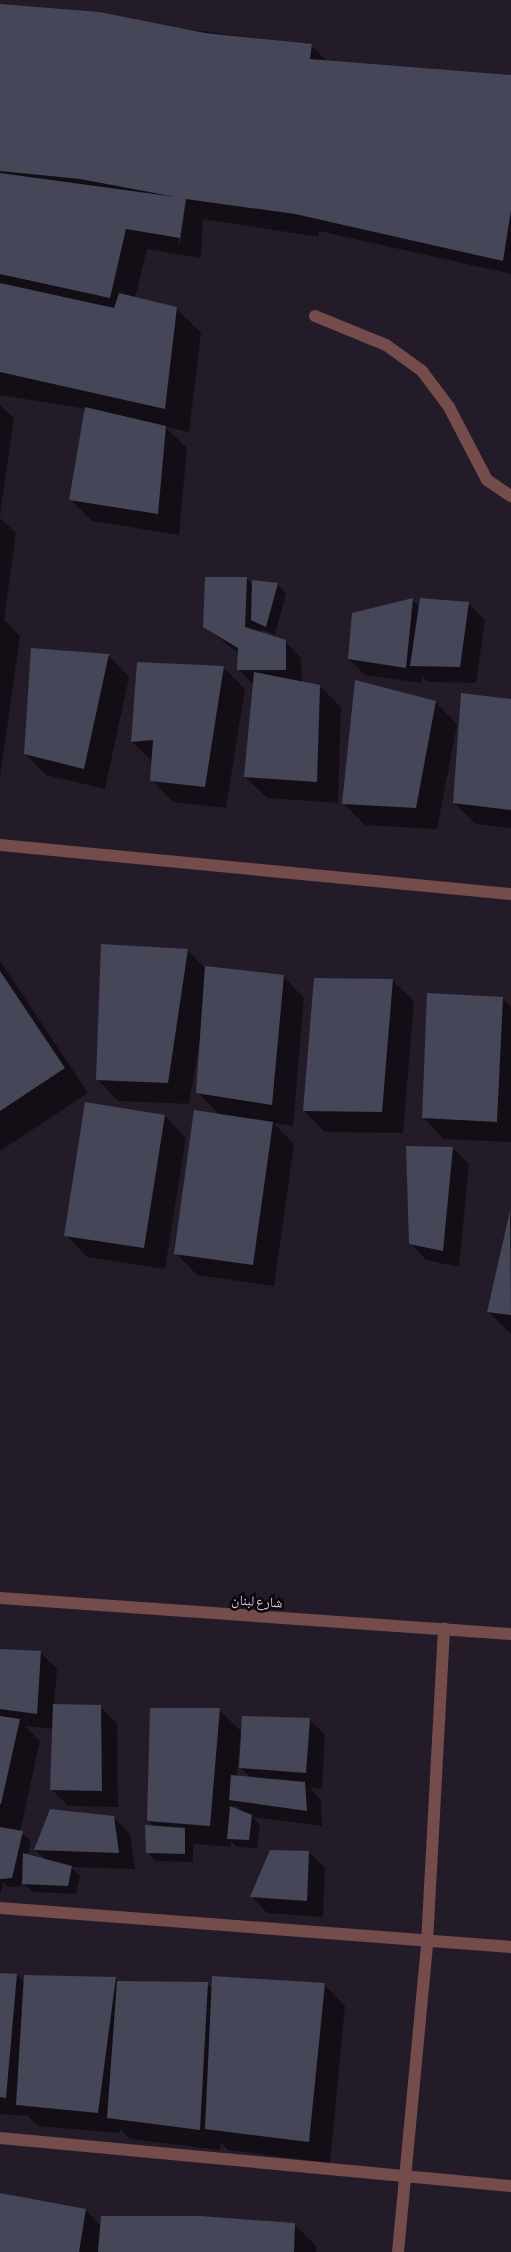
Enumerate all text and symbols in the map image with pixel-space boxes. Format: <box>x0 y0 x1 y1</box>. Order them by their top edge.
street label: شارع لبنان <box>231 1591 283 1611</box>

